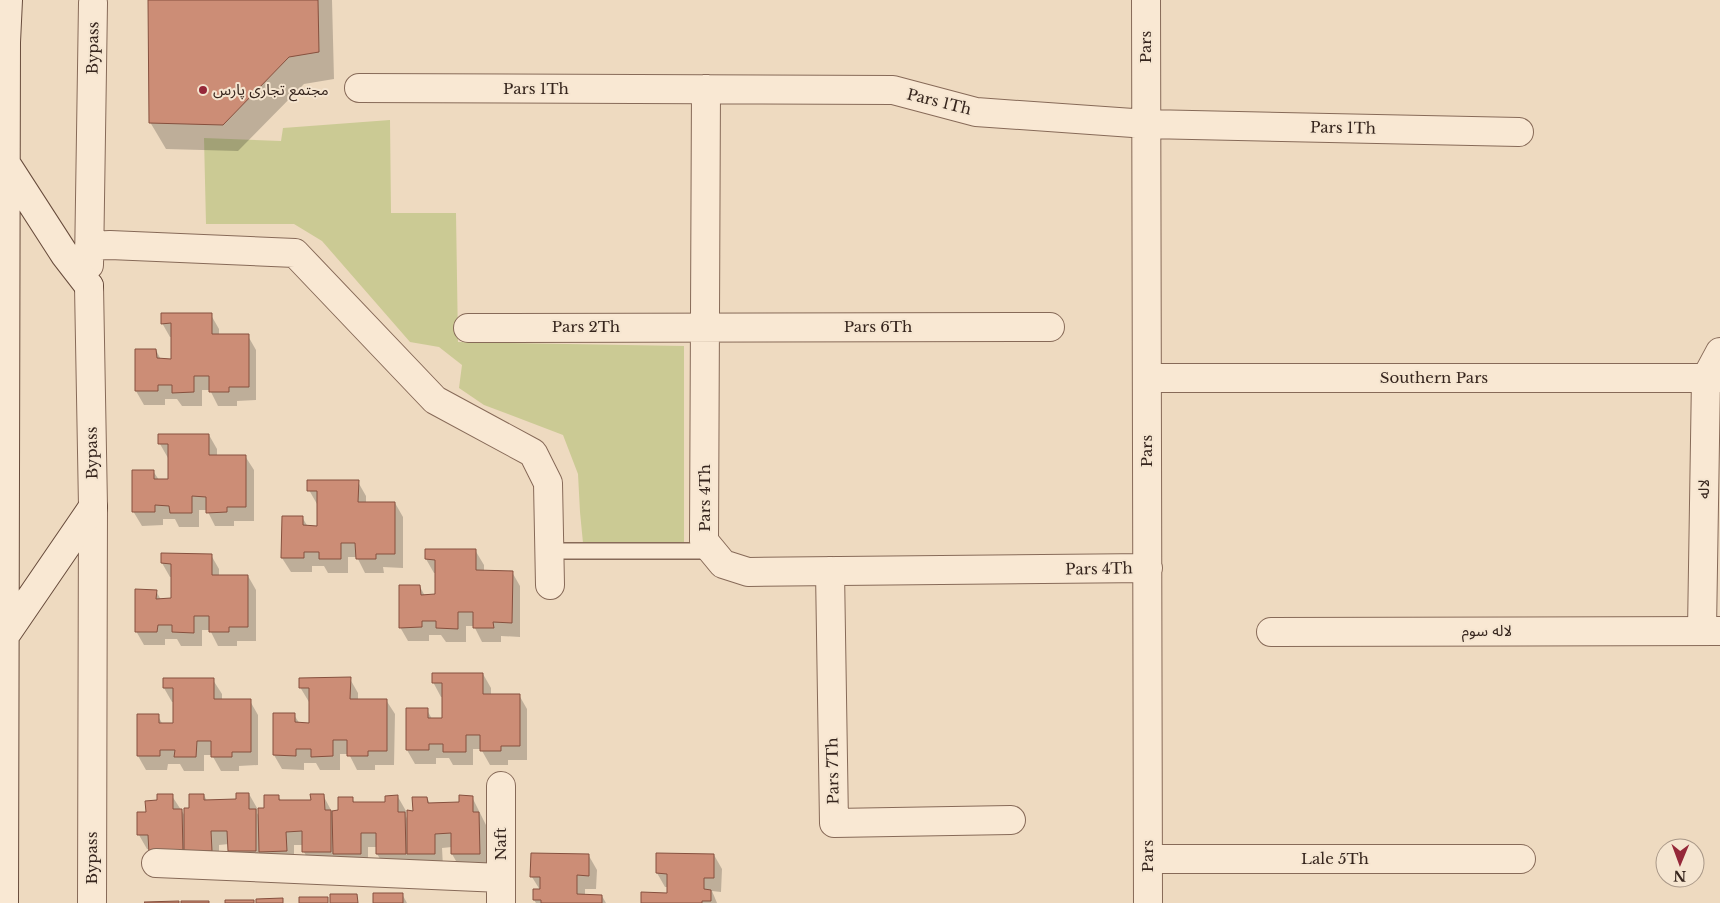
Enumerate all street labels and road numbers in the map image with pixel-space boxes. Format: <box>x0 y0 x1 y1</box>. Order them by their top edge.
street label: Bypass <box>83 21 102 75</box>
street label: Pars <box>1136 31 1155 63</box>
street label: Pars 1Th <box>503 79 569 98</box>
street label: Pars 1Th <box>905 84 973 119</box>
street label: Pars 1Th <box>1310 117 1376 138</box>
street label: Pars 2Th <box>552 317 620 336</box>
street label: Pars 6Th <box>844 317 912 336</box>
street label: Southern Pars <box>1380 368 1488 387</box>
street label: Bypass <box>82 426 101 480</box>
street label: Pars <box>1137 435 1156 467</box>
street label: Pars 4Th <box>695 464 714 532</box>
street label: لاله <box>1694 479 1713 499</box>
street label: Pars 4Th <box>1065 558 1133 579</box>
street label: لاله سوم <box>1462 621 1512 642</box>
street label: Pars 7Th <box>822 737 843 805</box>
street label: Naft <box>491 827 510 861</box>
street label: Bypass <box>82 831 101 884</box>
street label: Pars <box>1138 840 1157 872</box>
street label: Lale 5Th <box>1301 849 1369 868</box>

